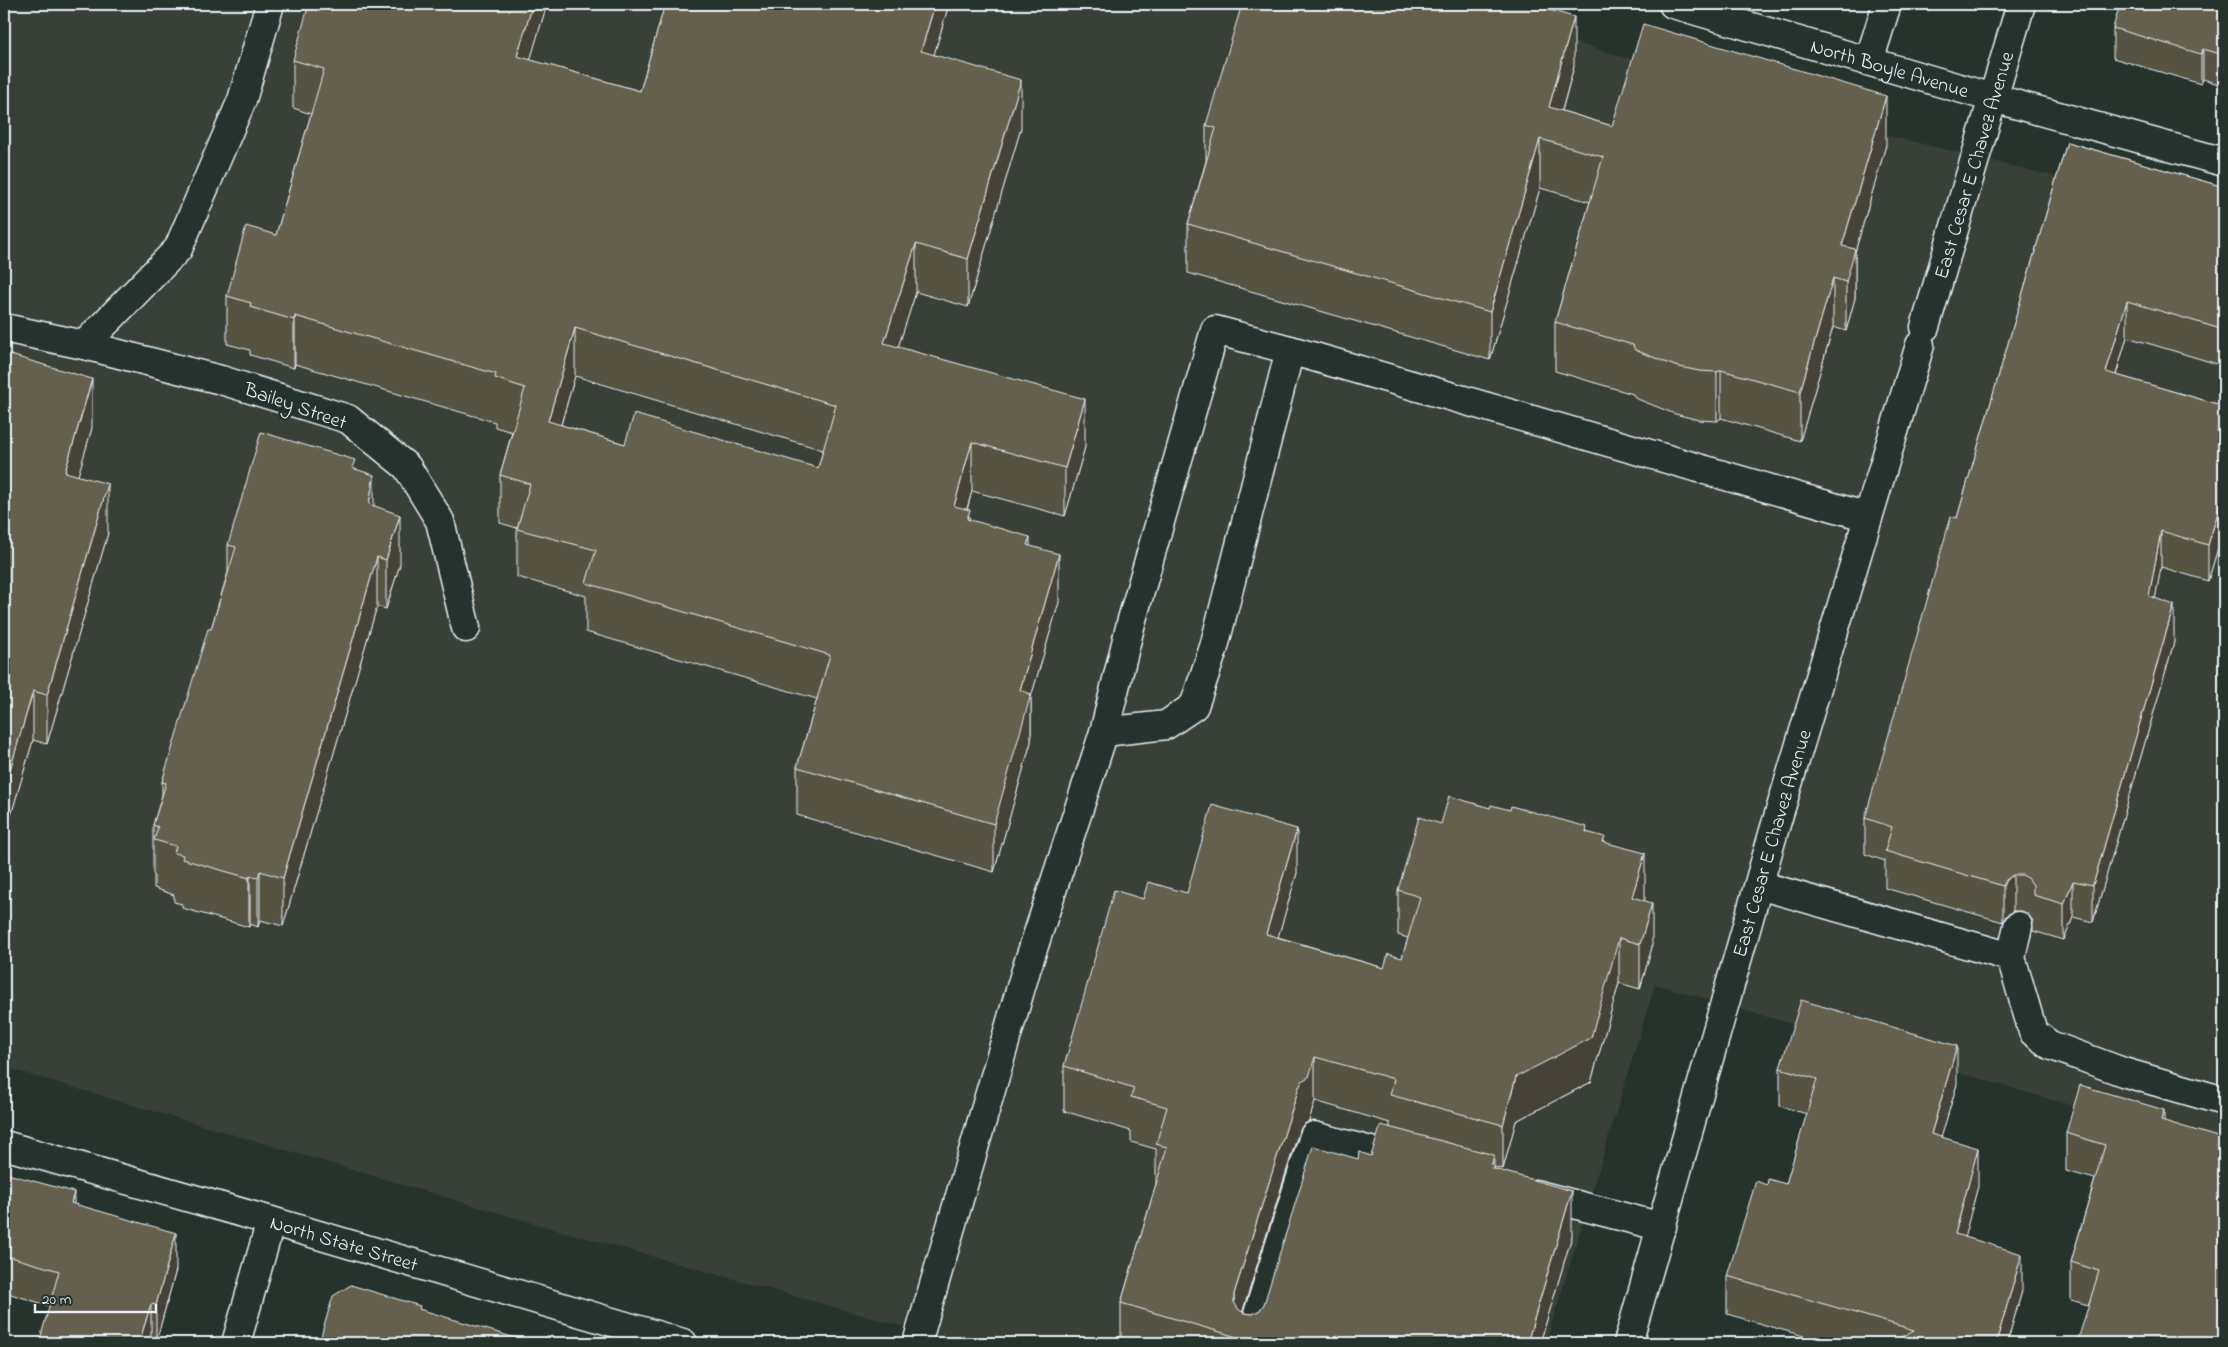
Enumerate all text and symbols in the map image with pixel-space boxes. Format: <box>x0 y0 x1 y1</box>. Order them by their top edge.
street label: North Boyle Avenue <box>1807 33 1972 107</box>
street label: East Cesar E Chavez Avenue <box>1928 48 2023 283</box>
street label: Bailey Street <box>239 376 351 439</box>
street label: East Cesar E Chavez Avenue <box>1727 726 1821 961</box>
street label: North State Street <box>266 1209 421 1281</box>
scale bar <box>35 1282 156 1314</box>
text: 20 m <box>42 1289 72 1311</box>

